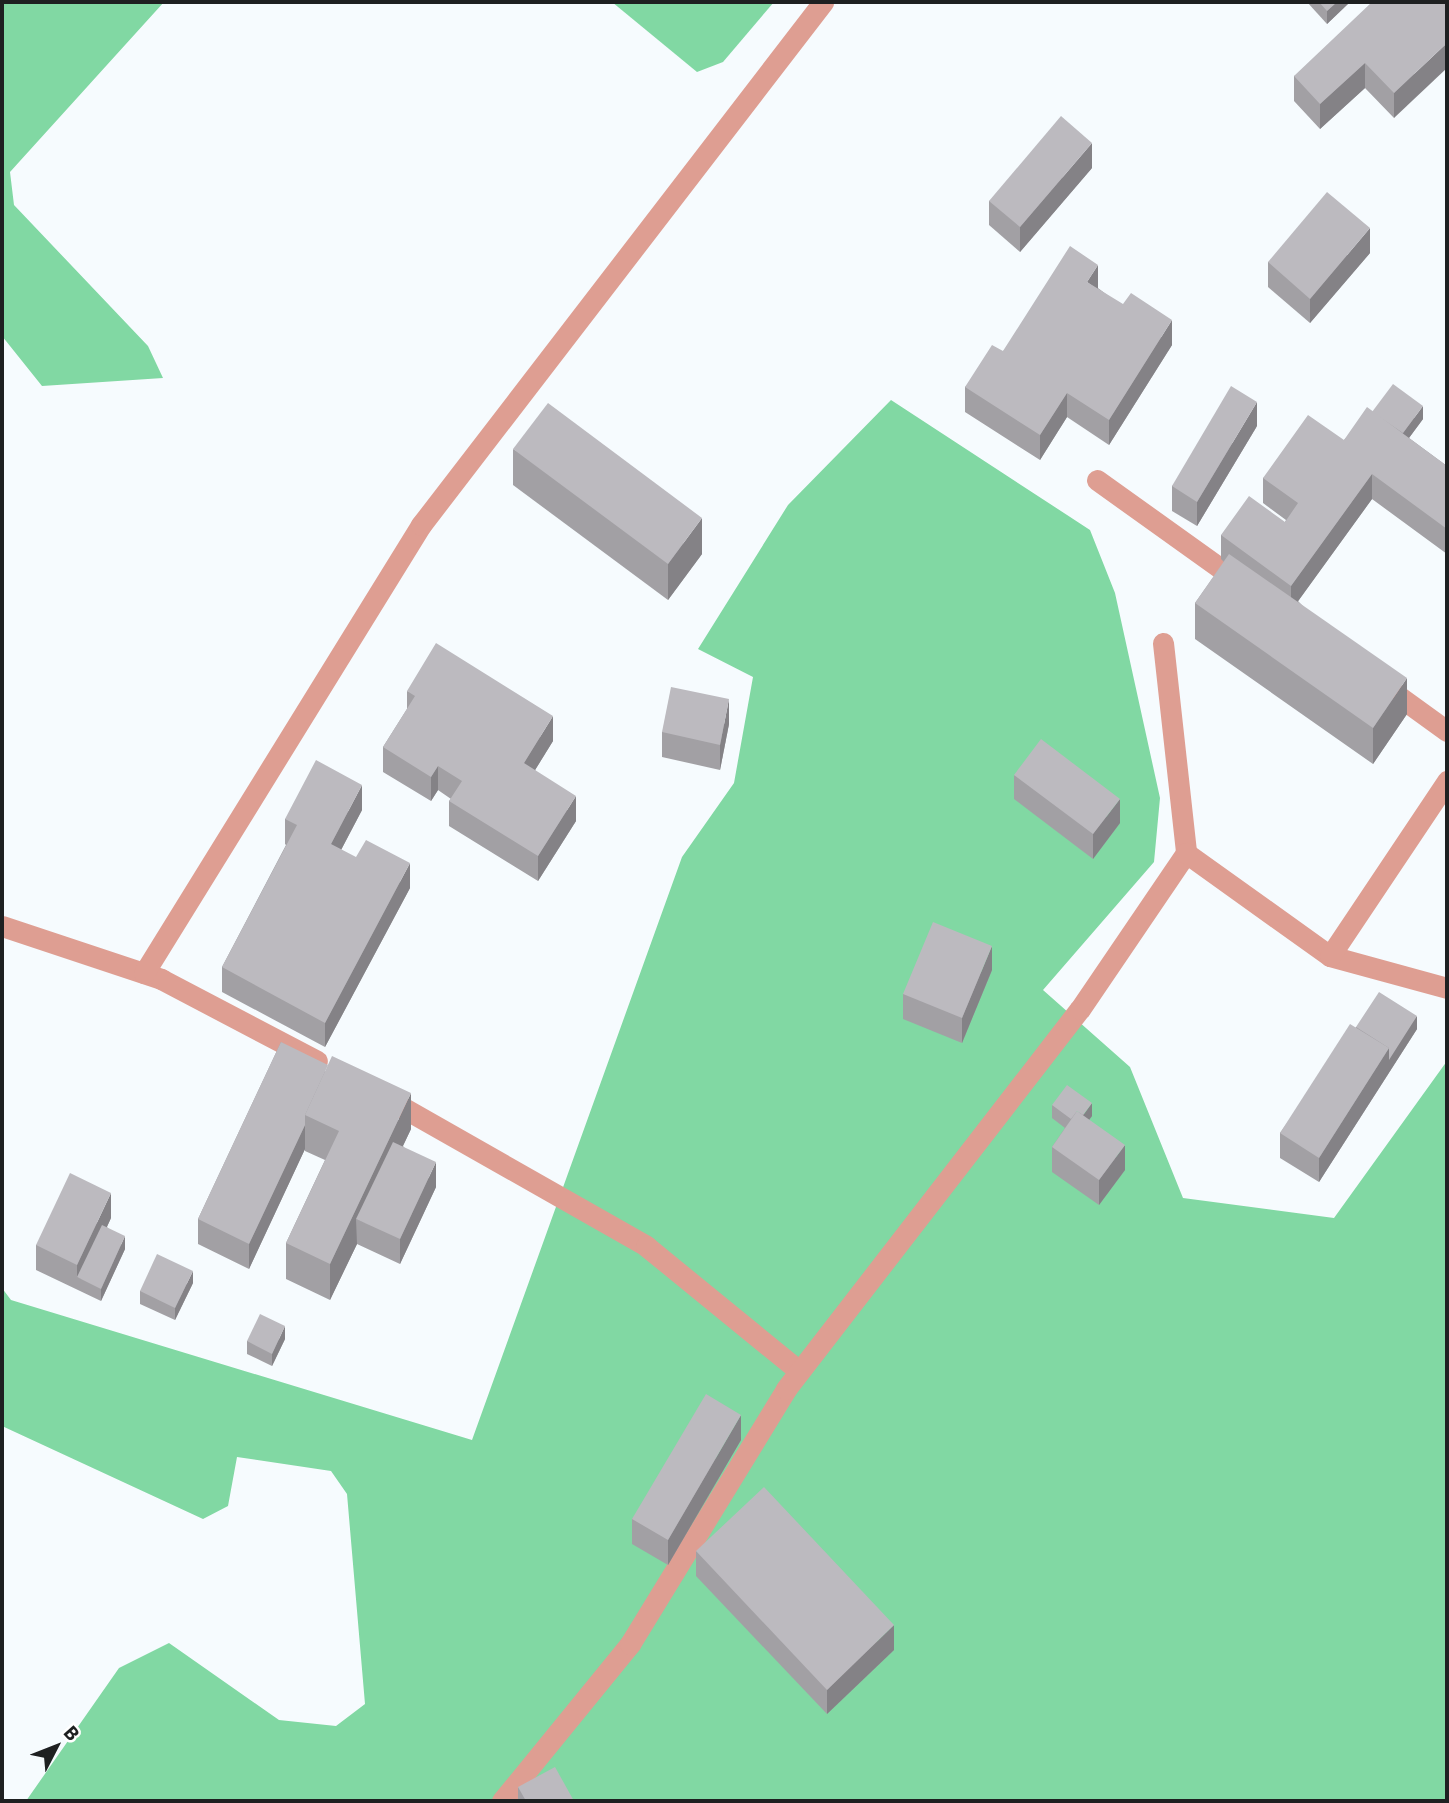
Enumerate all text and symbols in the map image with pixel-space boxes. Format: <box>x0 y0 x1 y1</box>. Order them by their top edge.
north arrow <box>21 1712 91 1782</box>
text: B <box>58 1720 86 1746</box>

